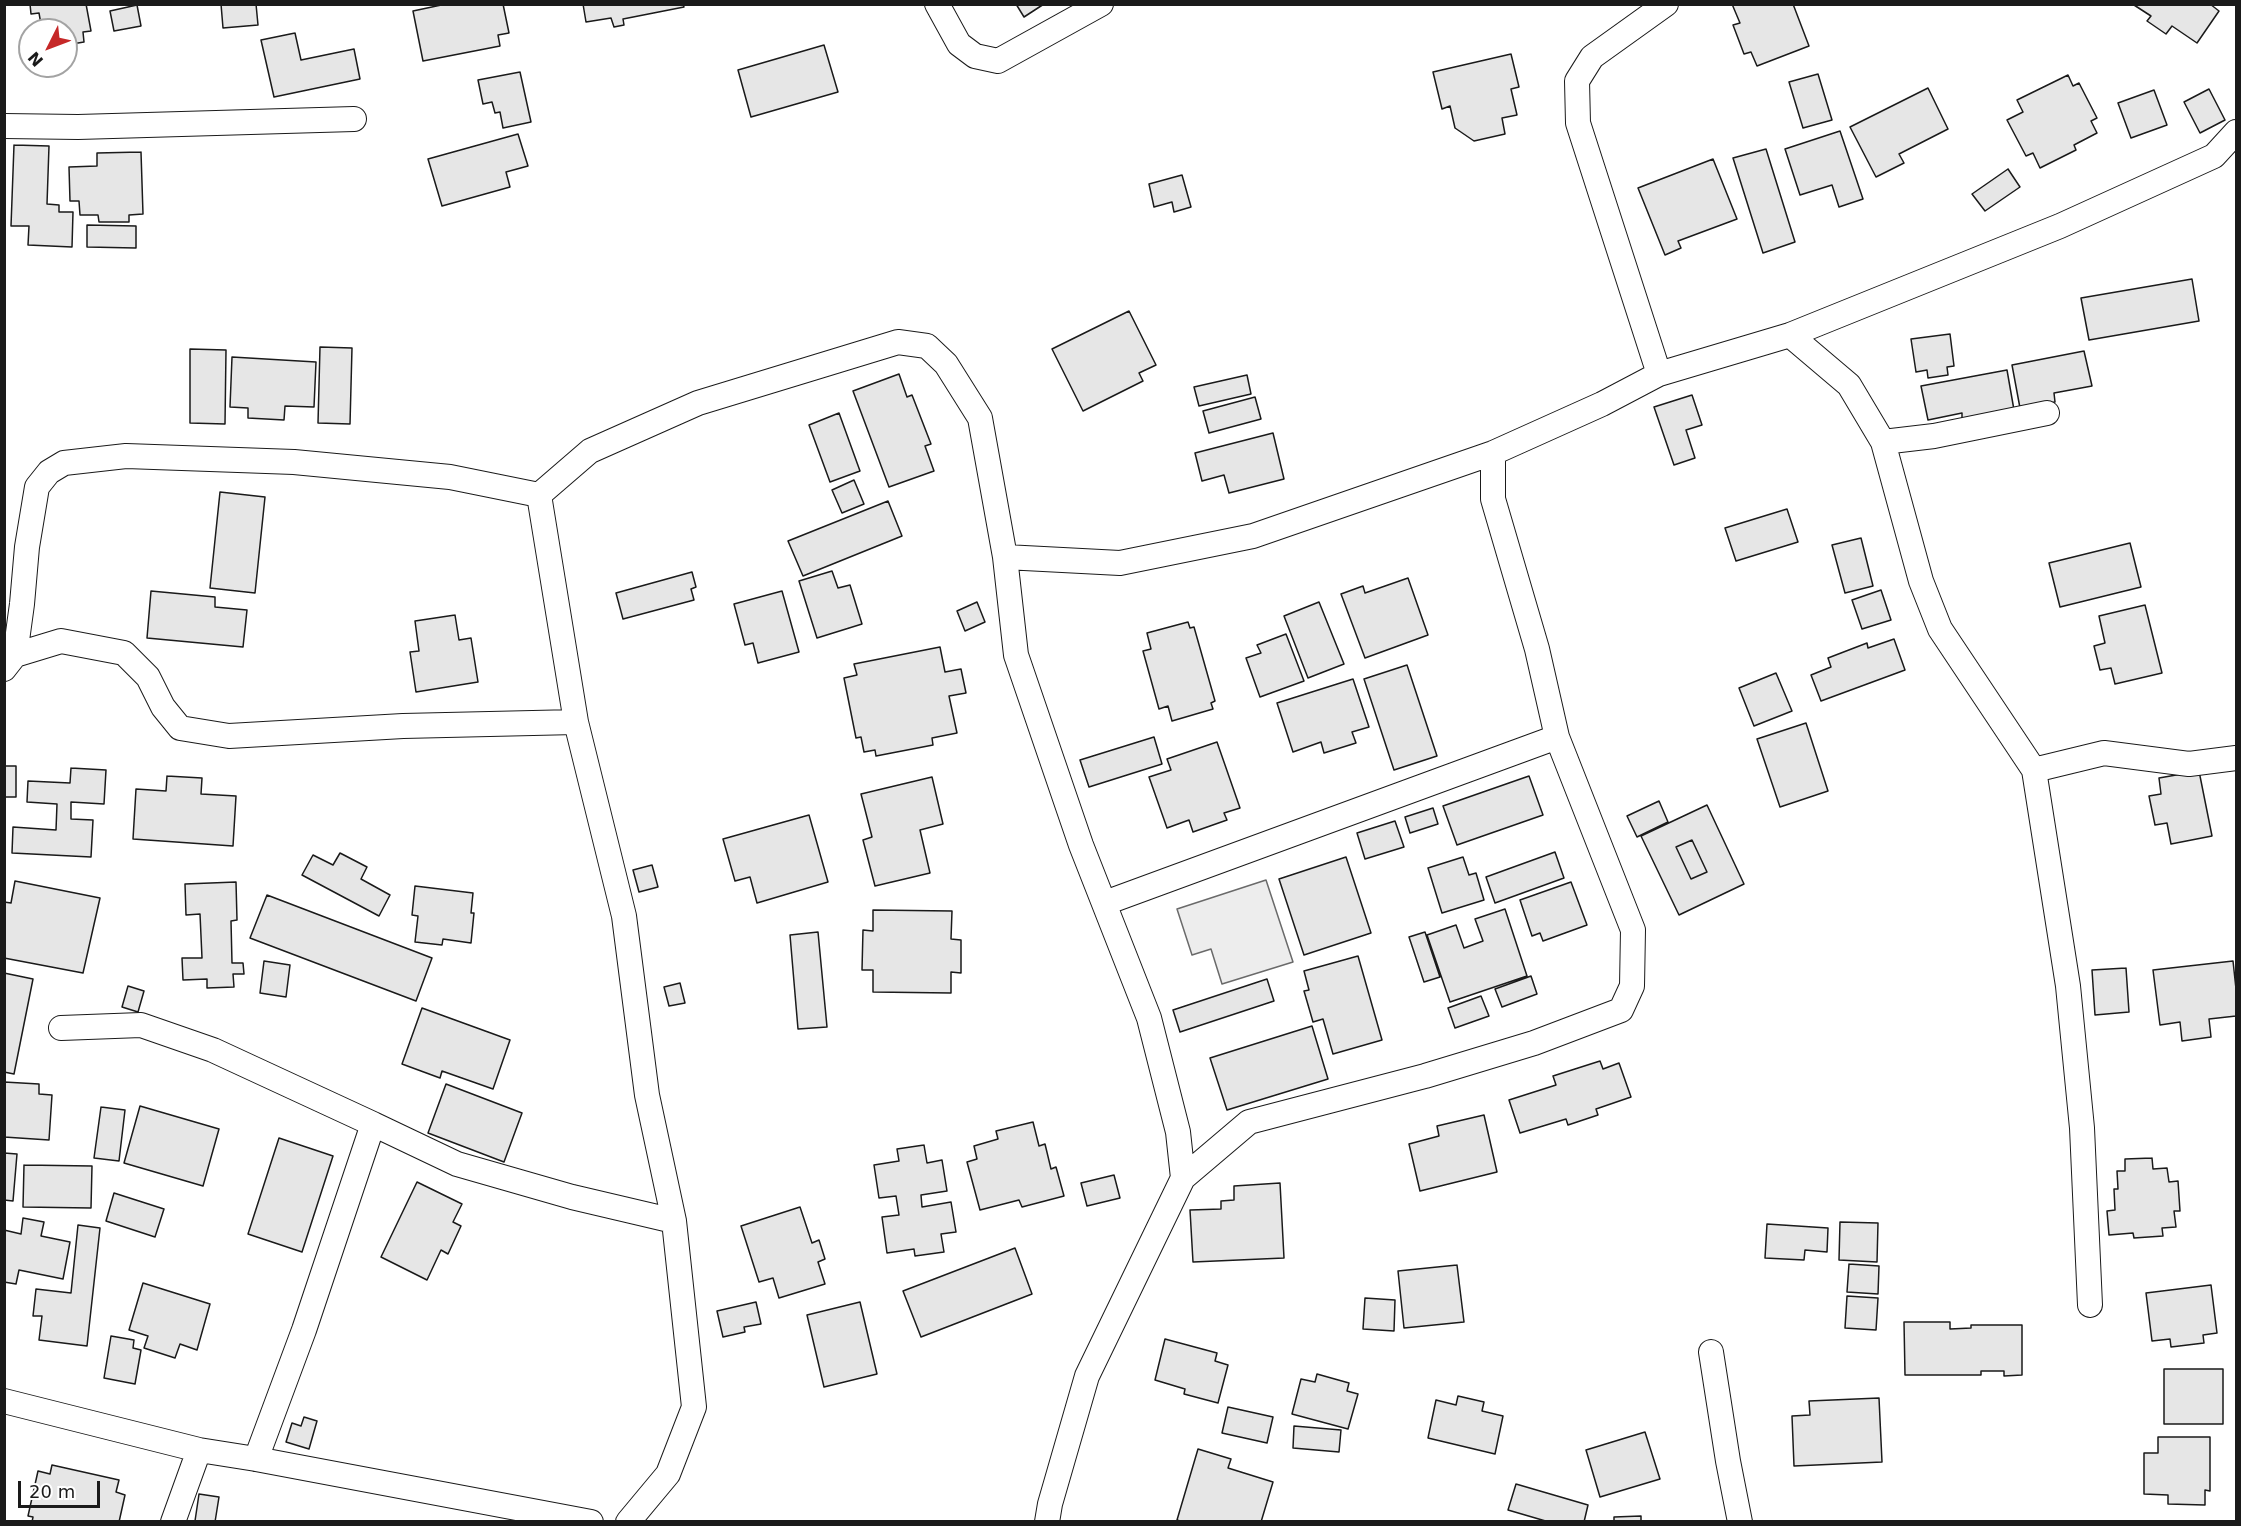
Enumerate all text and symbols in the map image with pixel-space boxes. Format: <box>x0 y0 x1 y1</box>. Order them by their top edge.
north arrow <box>18 18 78 78</box>
text: N <box>24 48 47 70</box>
scale bar <box>21 1469 104 1507</box>
text: 20 m <box>29 1481 75 1502</box>

